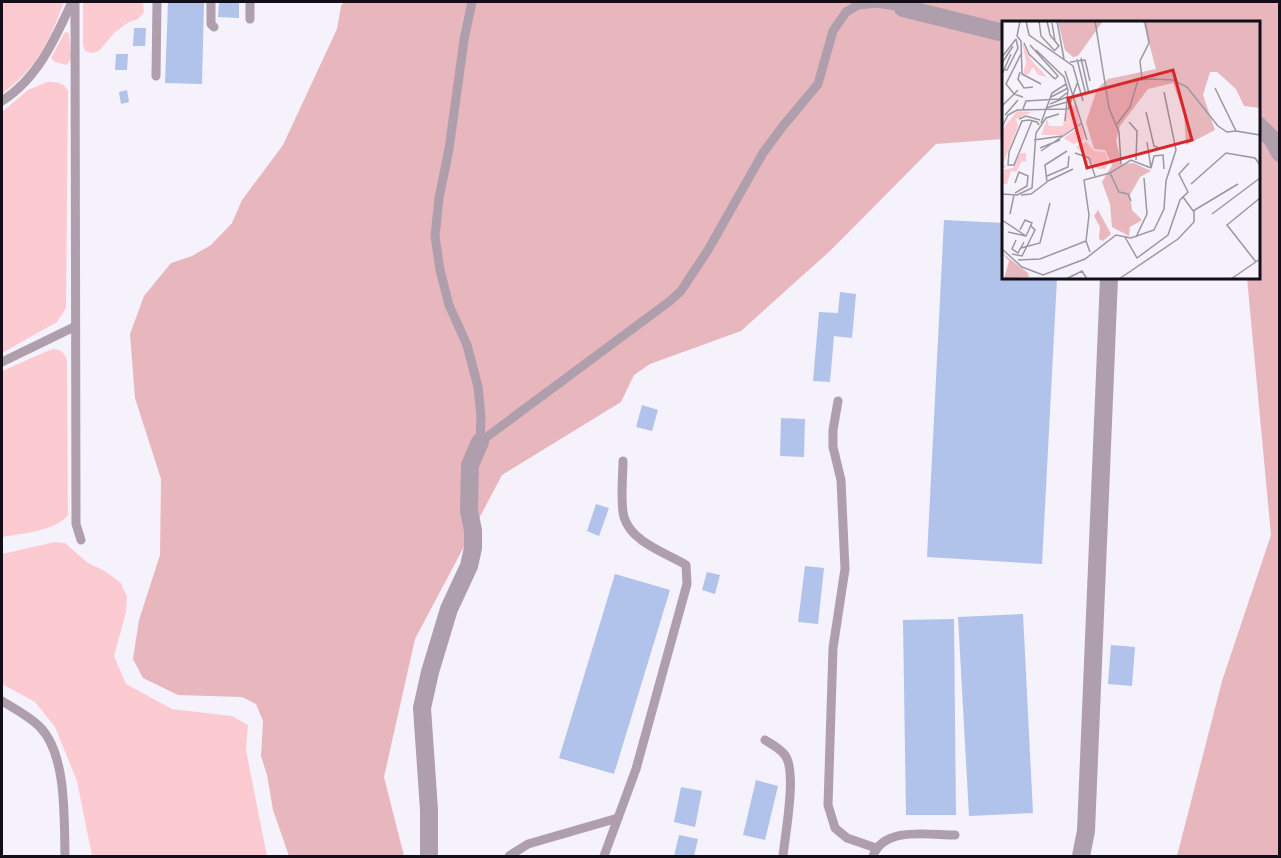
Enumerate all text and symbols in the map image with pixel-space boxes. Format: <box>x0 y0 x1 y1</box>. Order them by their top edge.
inset map <box>1002 21 1260 279</box>

